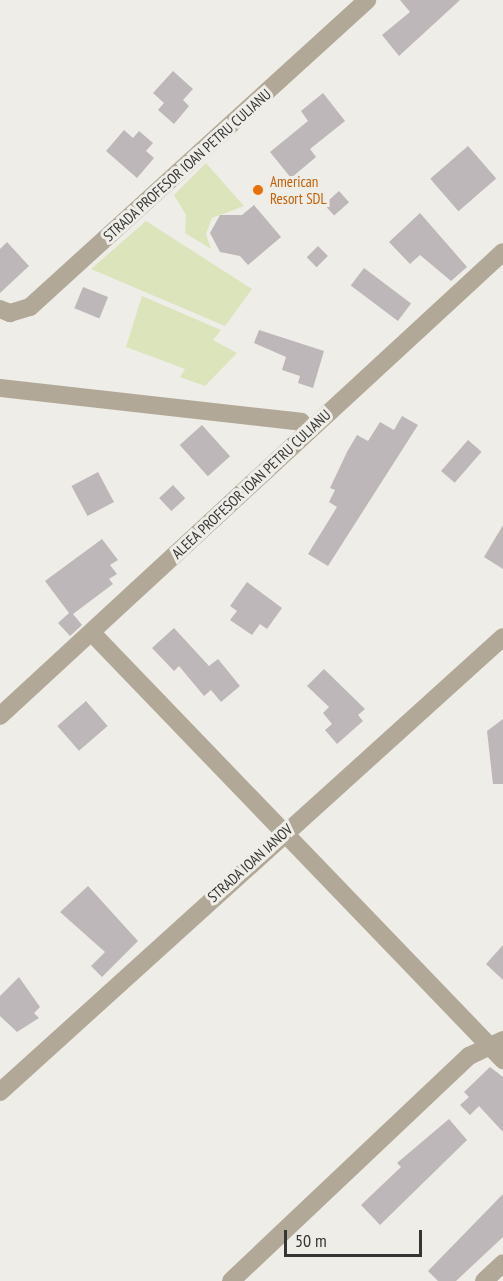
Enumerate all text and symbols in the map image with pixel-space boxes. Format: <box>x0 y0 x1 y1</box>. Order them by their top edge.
street label: STRADA PROFESOR IOAN PETRU CULIANU <box>99 85 275 245</box>
place label: American Resort SDL <box>270 172 327 207</box>
marker: American Resort SDL <box>251 183 265 197</box>
street label: ALEEA PROFESOR IOAN PETRU CULIANU <box>168 405 334 563</box>
street label: STRADA IOAN IANOV <box>204 820 296 906</box>
scale bar <box>287 1218 425 1256</box>
text: 50 m <box>295 1229 327 1252</box>

